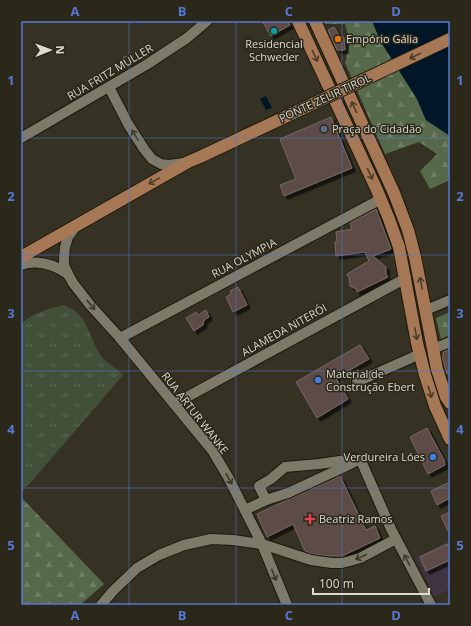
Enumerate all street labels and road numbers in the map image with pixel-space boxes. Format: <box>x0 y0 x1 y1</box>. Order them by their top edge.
street label: RUA FRITZ MÜLLER <box>64 40 156 103</box>
street label: PONTE ZELIR TIROL <box>276 70 373 125</box>
street label: RUA OLYMPIA <box>209 234 279 281</box>
street label: ALAMEDA NITERÓI <box>238 300 329 359</box>
street label: RUA ARTUR WANKE <box>159 369 232 457</box>

